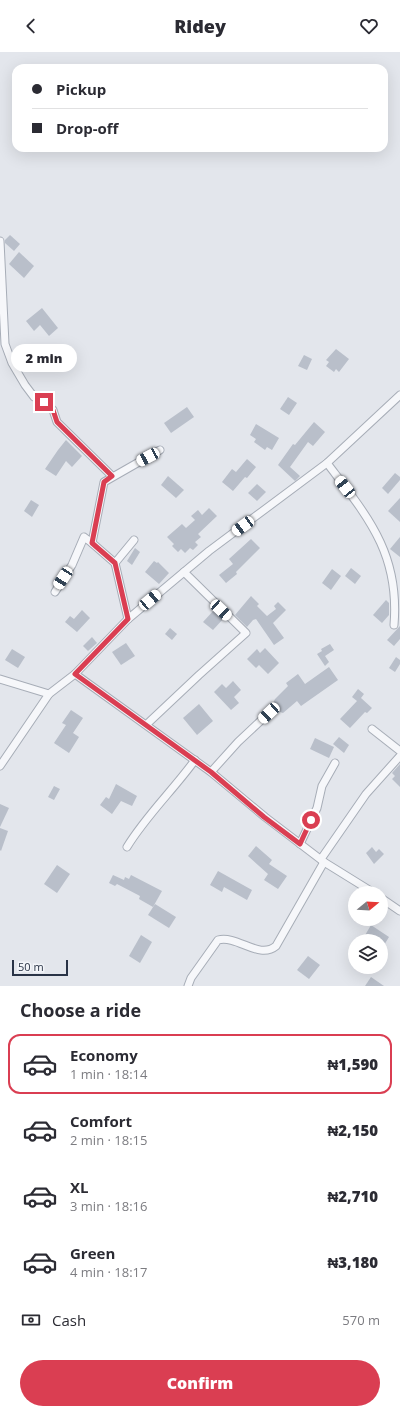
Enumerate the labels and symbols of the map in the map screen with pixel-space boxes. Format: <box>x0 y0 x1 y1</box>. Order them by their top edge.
callout: 2 min <box>11 344 77 372</box>
route end <box>35 393 53 411</box>
car <box>135 446 161 468</box>
car <box>333 474 357 500</box>
car <box>230 514 256 538</box>
car <box>51 565 75 591</box>
car <box>137 588 163 612</box>
car <box>208 597 234 623</box>
car <box>256 700 282 726</box>
route start <box>302 811 320 829</box>
north arrow <box>348 886 388 926</box>
scale bar <box>12 958 68 977</box>

